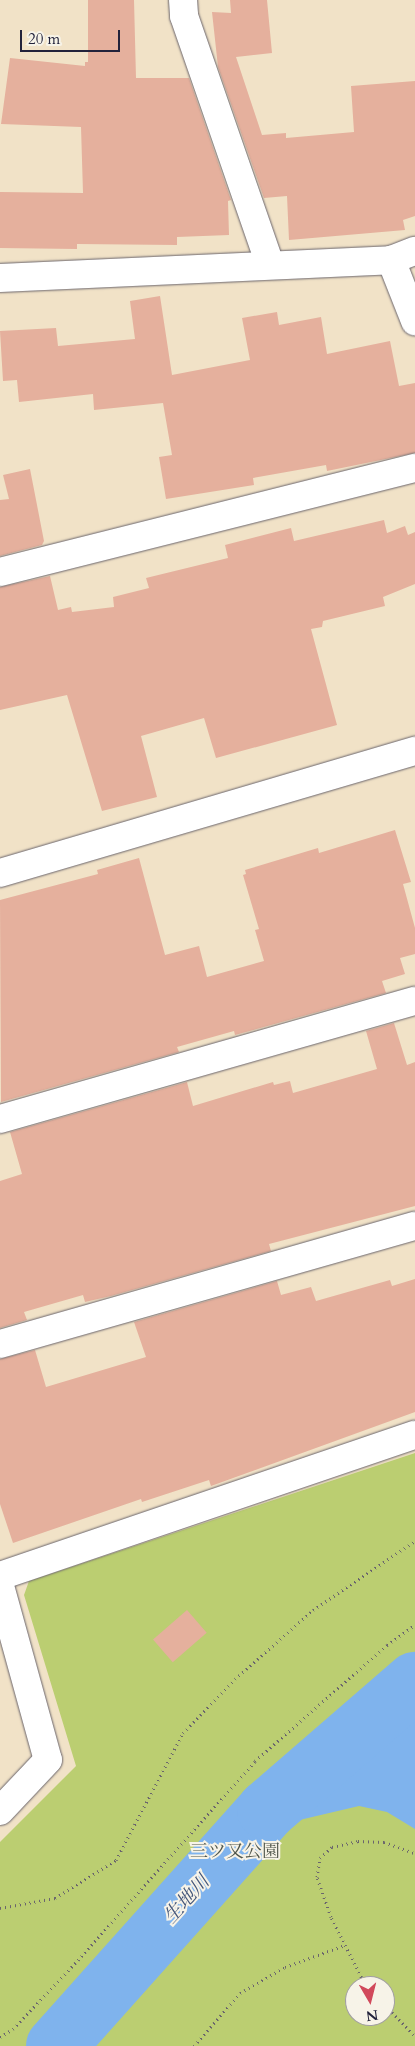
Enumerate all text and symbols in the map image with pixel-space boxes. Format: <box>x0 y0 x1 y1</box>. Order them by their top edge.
scale bar <box>22 20 122 52</box>
text: 20 m <box>28 29 60 49</box>
park label: 三ツ又公園 <box>190 1841 280 1863</box>
water label: 生地川 <box>159 1871 215 1929</box>
north arrow <box>345 1976 395 2026</box>
text: N <box>365 2005 379 2026</box>

